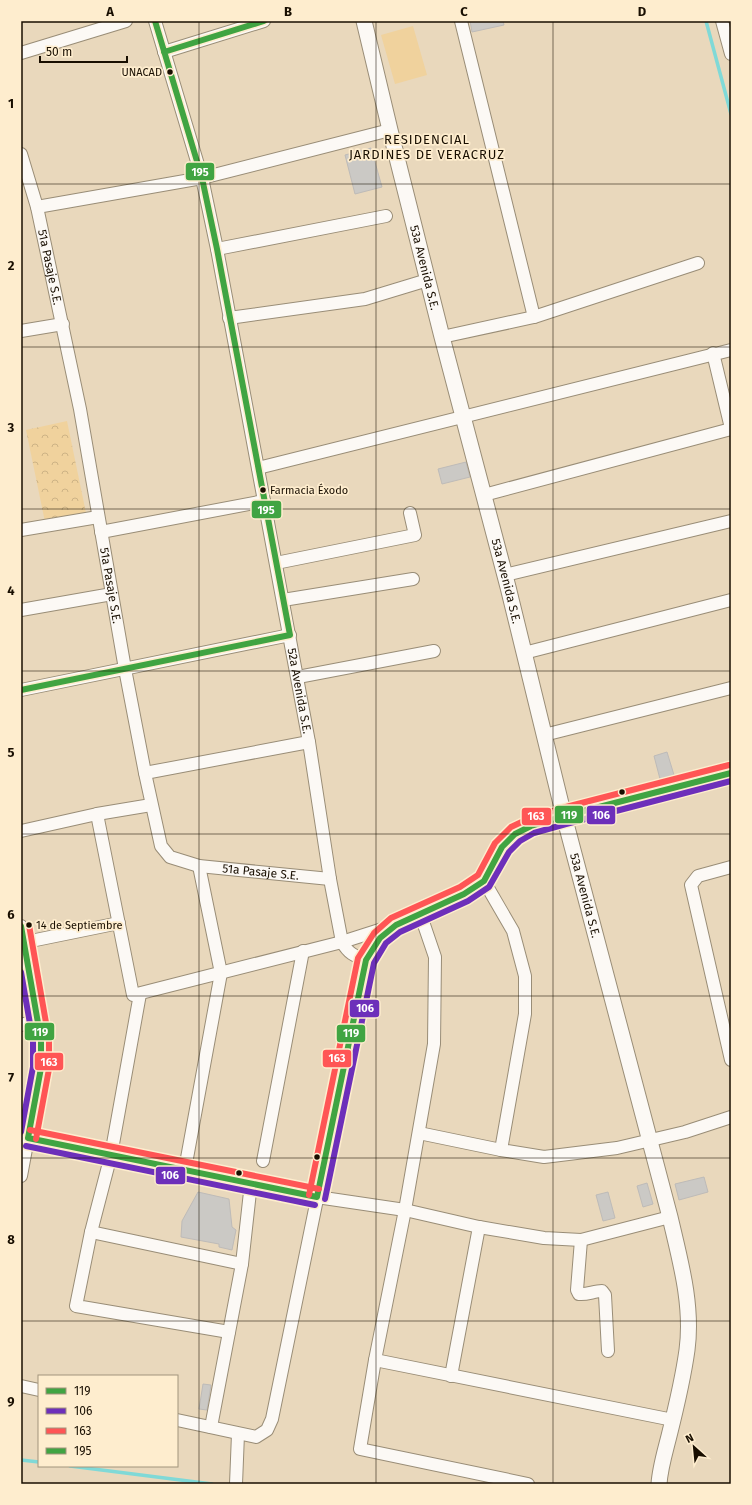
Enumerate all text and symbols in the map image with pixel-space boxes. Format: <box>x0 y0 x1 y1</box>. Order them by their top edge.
text: A <box>105 4 114 19</box>
text: B <box>284 4 292 19</box>
text: C <box>460 4 468 19</box>
text: D <box>638 4 647 19</box>
scale bar <box>40 38 127 64</box>
text: 50 m <box>46 45 72 59</box>
place label: UNACAD <box>121 66 162 79</box>
marker: UNACAD <box>165 67 175 77</box>
text: 1 <box>8 96 14 111</box>
district label: RESIDENCIAL JARDINES DE VERACRUZ <box>349 132 505 162</box>
line badge: 195 <box>185 162 215 181</box>
text: 195 <box>191 166 209 179</box>
street label: 53a Avenida S.E. <box>407 224 442 312</box>
street label: 51a Pasaje S.E. <box>35 228 65 306</box>
text: 2 <box>8 258 15 273</box>
text: 3 <box>7 420 15 435</box>
place label: Farmacia Éxodo <box>270 483 348 497</box>
marker: Farmacia Éxodo <box>258 485 268 495</box>
line badge: 195 <box>251 500 282 519</box>
text: 195 <box>257 504 275 517</box>
street label: 53a Avenida S.E. <box>489 537 524 625</box>
street label: 51a Pasaje S.E. <box>97 546 124 625</box>
text: 4 <box>7 583 15 598</box>
street label: 52a Avenida S.E. <box>285 647 314 735</box>
text: 5 <box>8 745 15 760</box>
unlabelled marker <box>617 787 627 797</box>
line badge: 119 <box>554 805 584 824</box>
line badge: 106 <box>586 805 616 825</box>
line badge: 163 <box>521 807 552 826</box>
text: 119 <box>561 809 577 822</box>
text: 106 <box>592 809 610 822</box>
text: 163 <box>528 810 545 823</box>
street label: 53a Avenida S.E. <box>567 852 603 939</box>
street label: 51a Pasaje S.E. <box>222 861 300 883</box>
text: 6 <box>7 907 15 922</box>
place label: 14 de Septiembre <box>36 919 122 932</box>
marker: 14 de Septiembre <box>24 920 34 930</box>
line badge: 106 <box>349 999 380 1018</box>
text: 106 <box>356 1002 374 1015</box>
line badge: 119 <box>24 1022 55 1041</box>
line badge: 119 <box>336 1024 366 1043</box>
text: 119 <box>32 1026 48 1039</box>
text: 119 <box>343 1027 359 1040</box>
line badge: 163 <box>322 1049 352 1068</box>
line badge: 163 <box>34 1052 64 1071</box>
text: 163 <box>329 1052 346 1065</box>
text: 163 <box>41 1056 58 1069</box>
text: 7 <box>8 1070 14 1085</box>
unlabelled marker <box>312 1152 322 1162</box>
line badge: 106 <box>155 1166 186 1185</box>
unlabelled marker <box>234 1168 244 1178</box>
text: 106 <box>161 1169 179 1182</box>
text: 8 <box>7 1232 15 1247</box>
legend <box>38 1375 178 1467</box>
text: 119 <box>74 1384 91 1398</box>
text: 9 <box>7 1394 15 1409</box>
text: 106 <box>74 1404 92 1418</box>
text: 163 <box>74 1424 91 1438</box>
north arrow <box>674 1427 714 1467</box>
text: N <box>683 1431 696 1446</box>
text: 195 <box>74 1444 92 1458</box>

